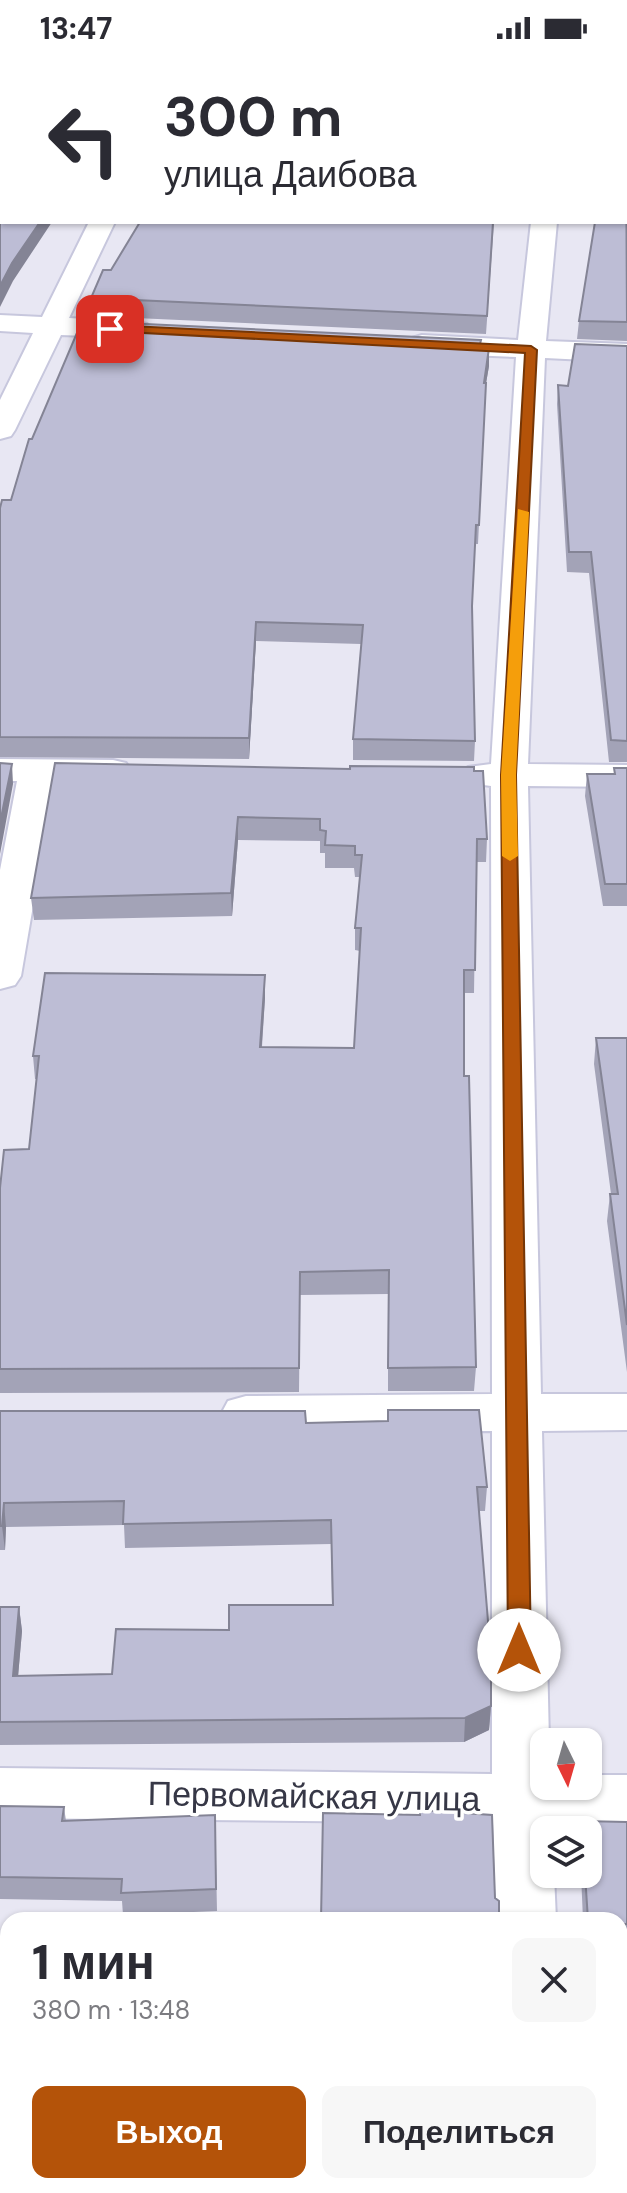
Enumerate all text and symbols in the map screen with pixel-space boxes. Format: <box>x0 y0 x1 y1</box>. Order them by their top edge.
text: 13:47 <box>40 9 112 48</box>
text: 300 m <box>164 80 342 153</box>
icon: left <box>32 88 136 192</box>
text: улица Даибова <box>164 151 416 198</box>
pin <box>76 295 144 363</box>
icon: arrive <box>88 307 132 351</box>
position arrow <box>477 1608 561 1692</box>
north arrow <box>530 1728 602 1800</box>
map controls <box>530 1728 602 1888</box>
street label: Первомайская улица <box>147 1771 481 1822</box>
button: layers <box>530 1816 602 1888</box>
text: 1 мин <box>32 1931 155 1994</box>
button: close <box>512 1938 596 2022</box>
text: 380 m · 13:48 <box>32 1993 190 2027</box>
button: Выход <box>32 2086 306 2178</box>
button: Поделиться <box>322 2086 596 2178</box>

